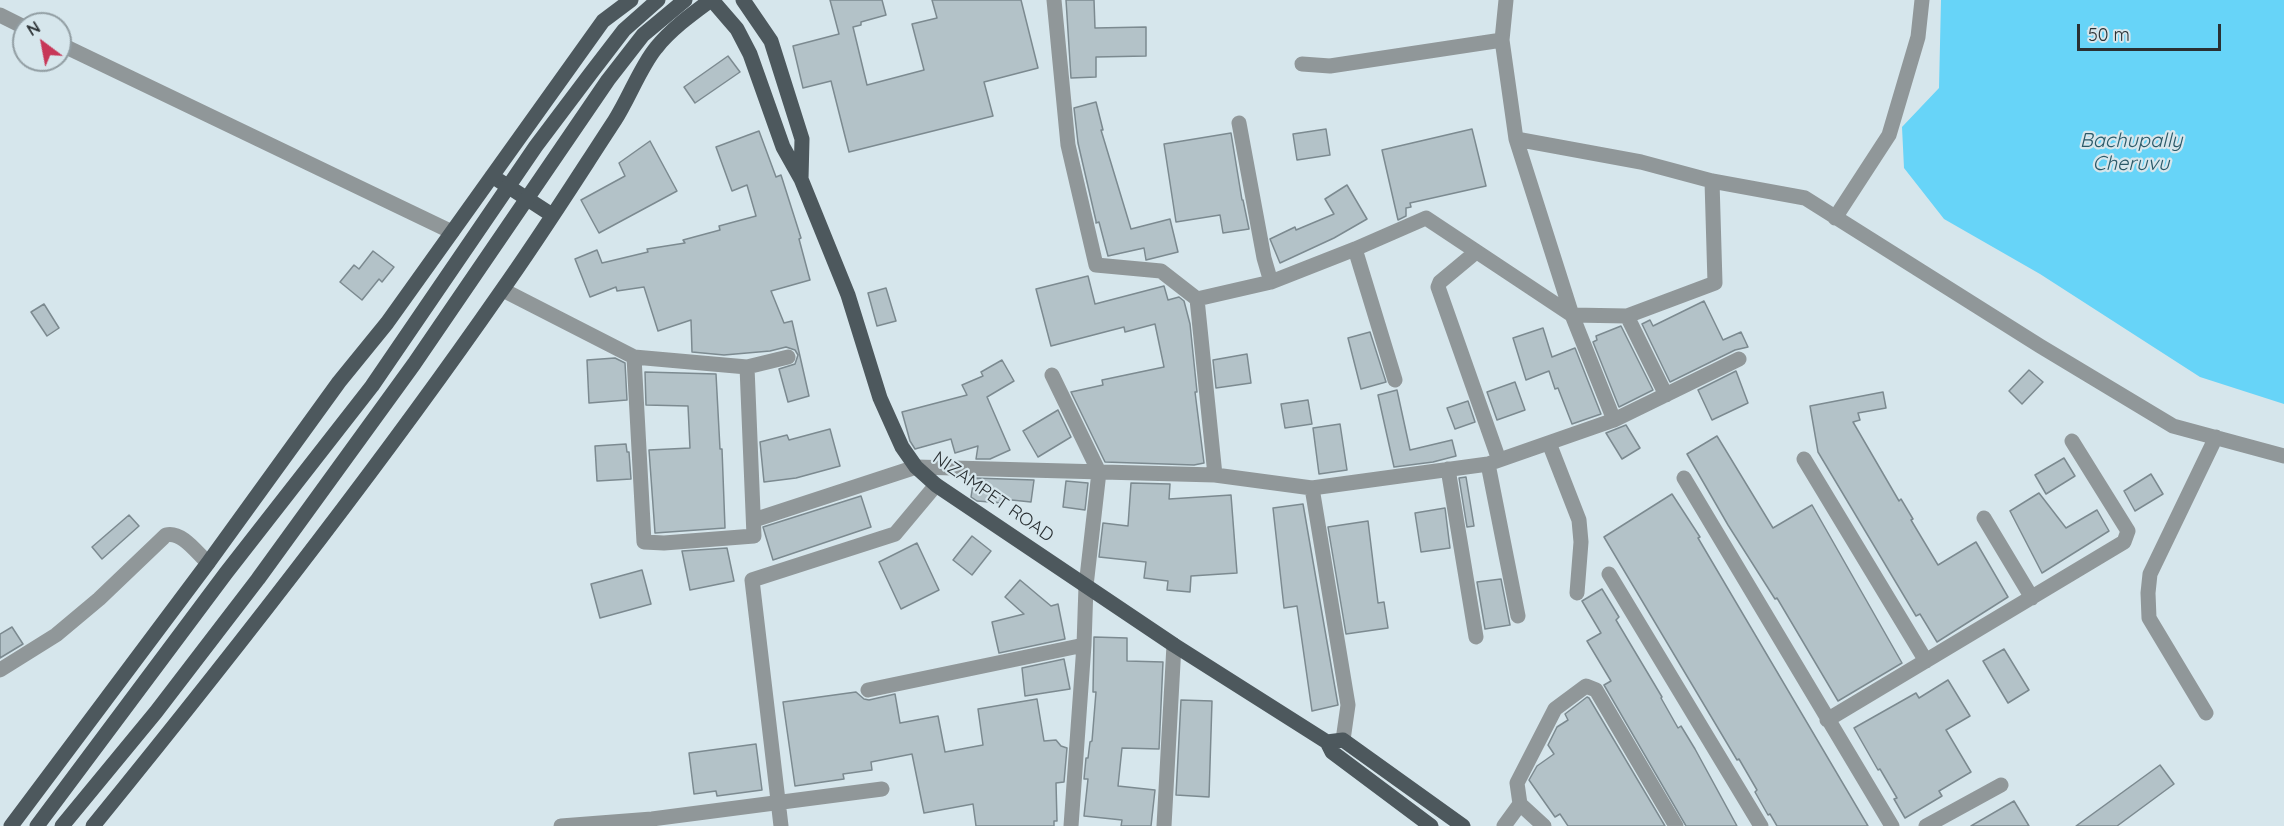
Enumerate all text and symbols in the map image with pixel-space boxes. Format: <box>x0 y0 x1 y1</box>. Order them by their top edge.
north arrow <box>12 12 72 72</box>
scale bar <box>2080 12 2224 50</box>
text: N <box>23 17 44 40</box>
text: 50 m <box>2088 23 2130 46</box>
water label: Bachupally Cheruvu <box>2080 129 2182 176</box>
street label: NIZAMPET ROAD <box>928 447 1058 547</box>

